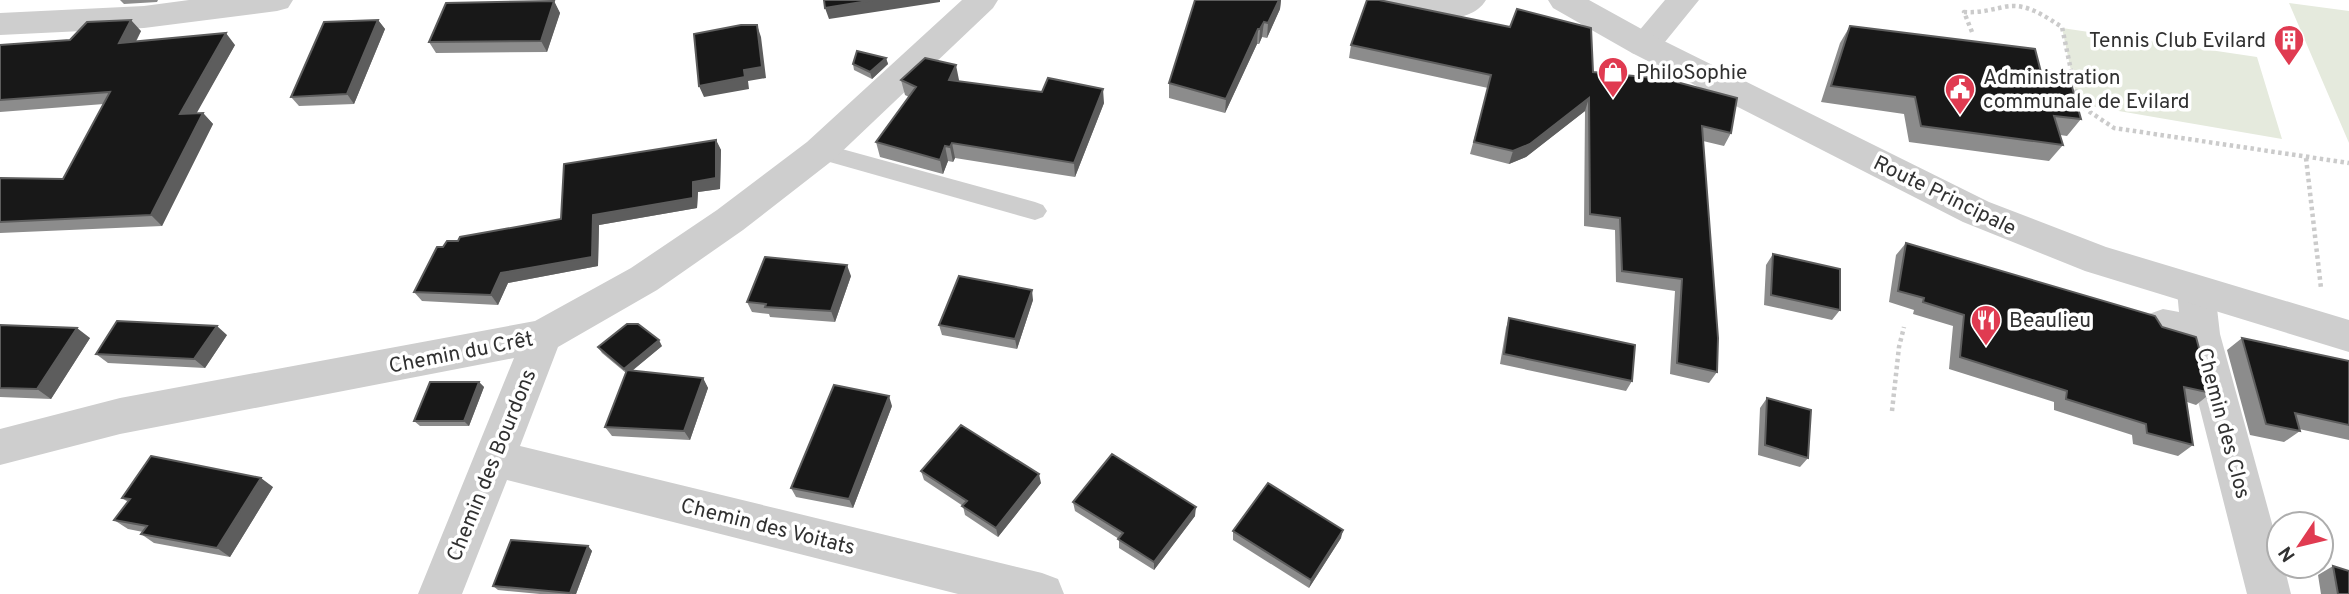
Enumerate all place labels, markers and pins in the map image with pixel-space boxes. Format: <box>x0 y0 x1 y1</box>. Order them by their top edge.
building icon: Tennis Club Evilard <box>2272 23 2306 67</box>
place label: Tennis Club Evilard <box>2089 28 2266 55</box>
shop icon: PhiloSophie <box>1596 55 1630 99</box>
place label: PhiloSophie <box>1636 60 1747 87</box>
place label: Administration communale de Evilard <box>1983 65 2190 116</box>
public building icon: Administration communale de Evilard <box>1943 72 1977 116</box>
restaurant icon: Beaulieu <box>1969 303 2003 347</box>
place label: Beaulieu <box>2009 308 2091 335</box>

